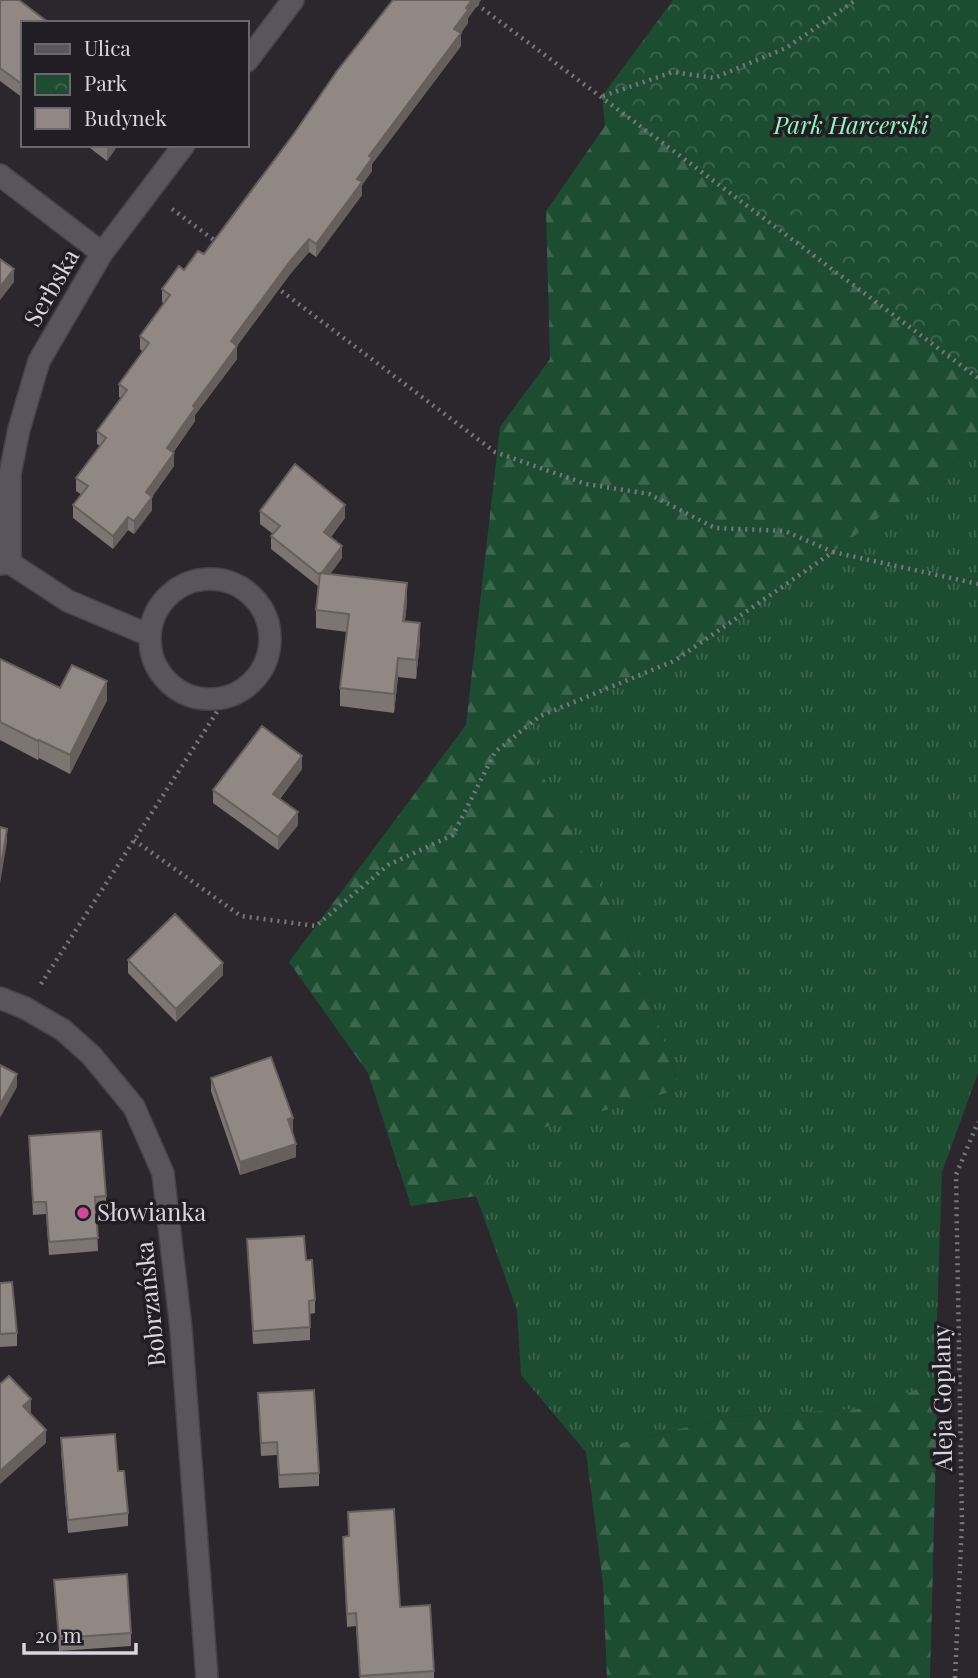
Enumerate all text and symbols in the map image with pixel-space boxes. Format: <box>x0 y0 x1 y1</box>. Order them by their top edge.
legend <box>21 21 248 147</box>
text: Ulica <box>84 33 131 61</box>
text: Park <box>84 68 128 96</box>
text: Budynek <box>84 103 167 131</box>
park label: Park Harcerski <box>773 108 929 140</box>
street label: Serbska <box>15 242 85 332</box>
place label: Słowianka <box>97 1195 206 1227</box>
marker: Słowianka <box>75 1205 91 1221</box>
street label: Bobrzańska <box>127 1240 171 1368</box>
street label: Aleja Goplany <box>924 1324 958 1473</box>
scale bar <box>24 1612 136 1656</box>
text: 20 m <box>35 1620 82 1648</box>

